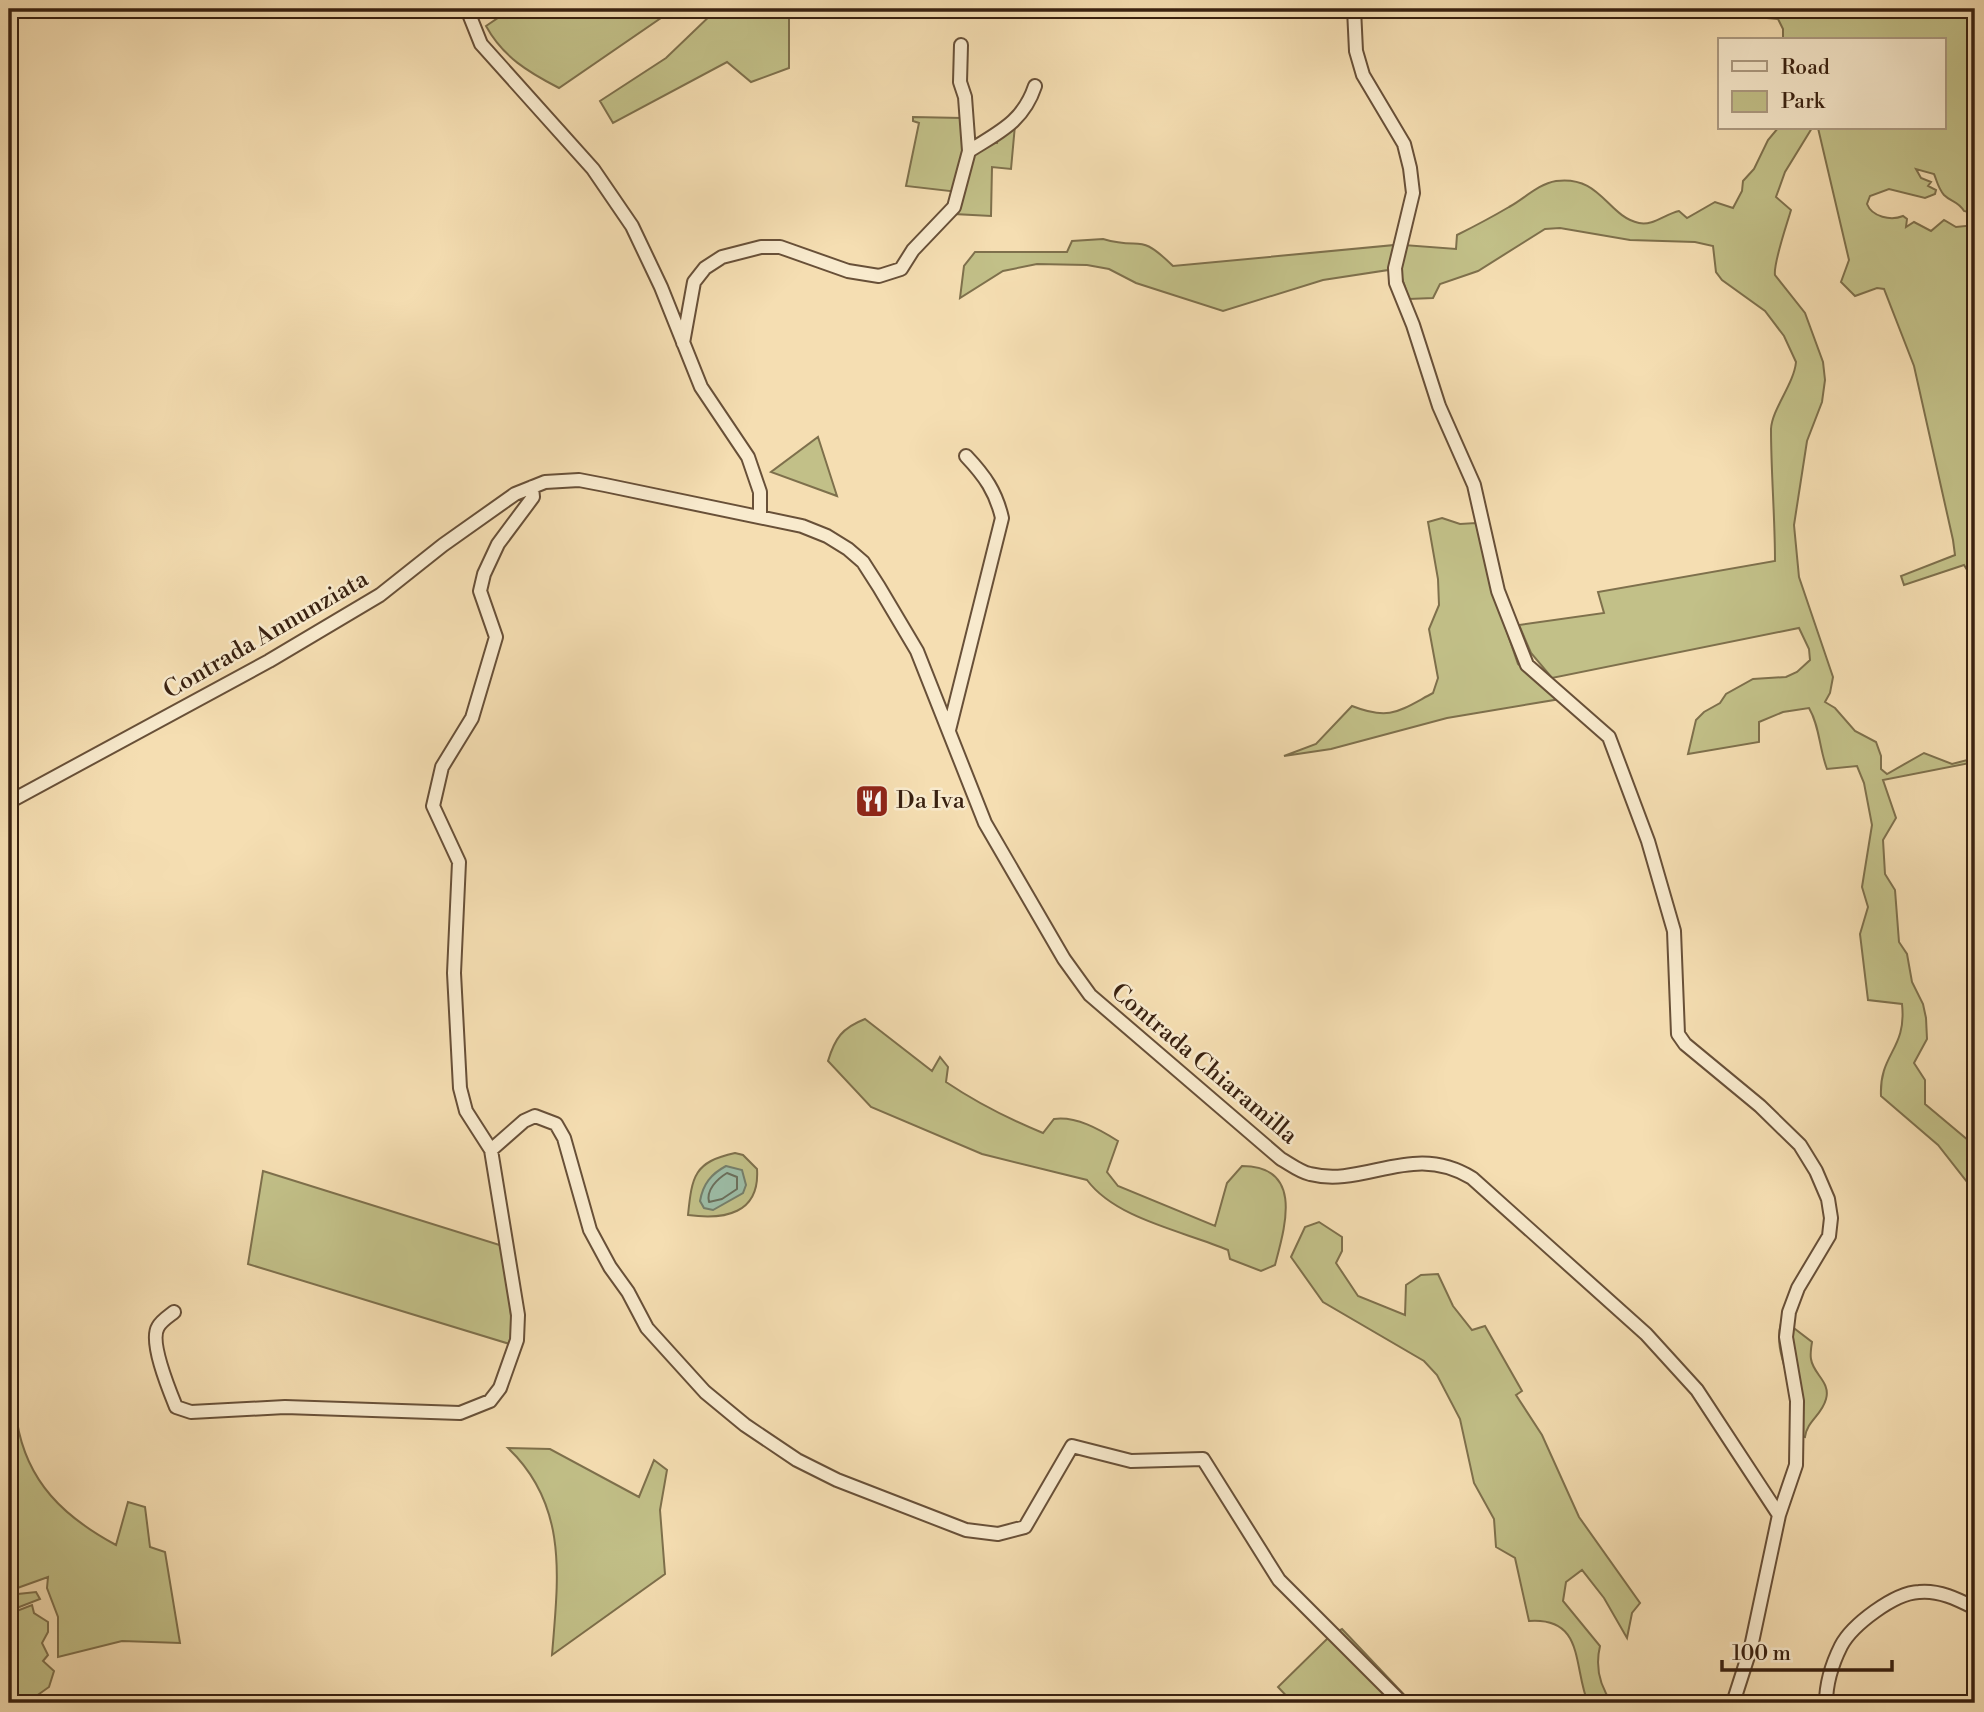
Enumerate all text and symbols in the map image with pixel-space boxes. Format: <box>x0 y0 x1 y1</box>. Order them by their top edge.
legend <box>1718 38 1946 130</box>
text: Road <box>1781 55 1830 81</box>
text: Park <box>1781 89 1826 115</box>
street label: Contrada Annunziata <box>158 564 375 706</box>
restaurant icon: Da Iva <box>853 782 891 820</box>
place label: Da Iva <box>896 786 966 816</box>
street label: Contrada Chiaramilla <box>1105 977 1304 1151</box>
scale bar <box>1722 1628 1891 1672</box>
text: 100 m <box>1732 1641 1791 1667</box>

